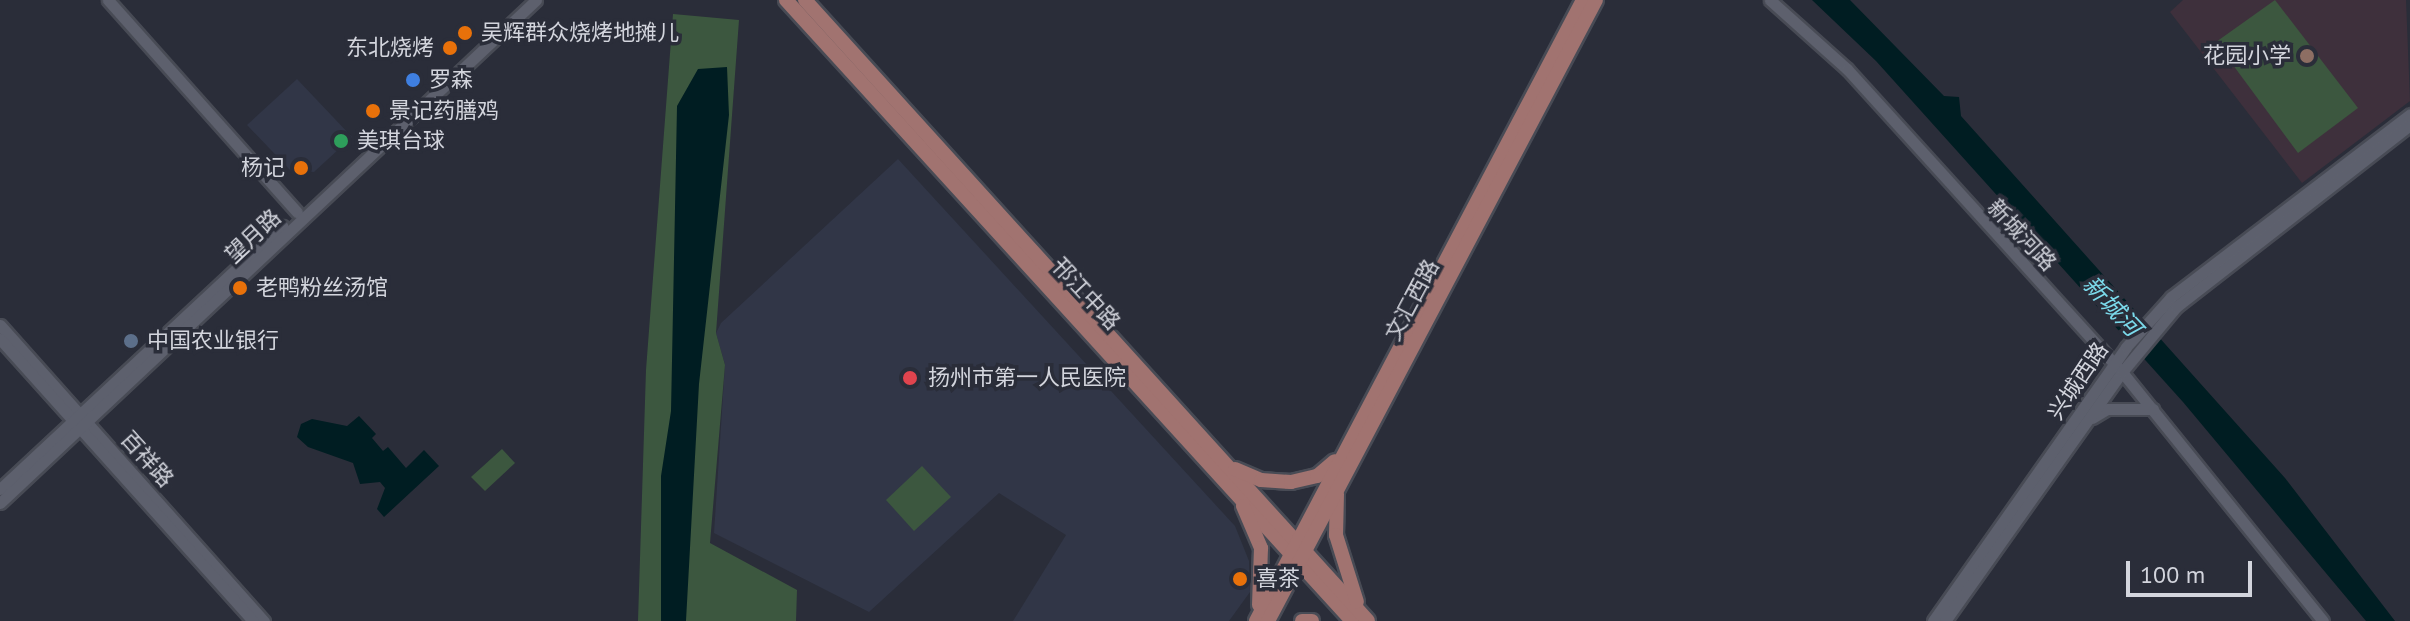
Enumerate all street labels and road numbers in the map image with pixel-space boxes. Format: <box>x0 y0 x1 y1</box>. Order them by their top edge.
street label: 新城河路 <box>1982 194 2062 276</box>
street label: 望月路 <box>220 204 286 268</box>
street label: 邗江中路 <box>1046 253 1126 335</box>
street label: 文汇西路 <box>1380 255 1444 345</box>
street label: 兴城西路 <box>2042 337 2114 425</box>
street label: 百祥路 <box>115 426 179 492</box>

